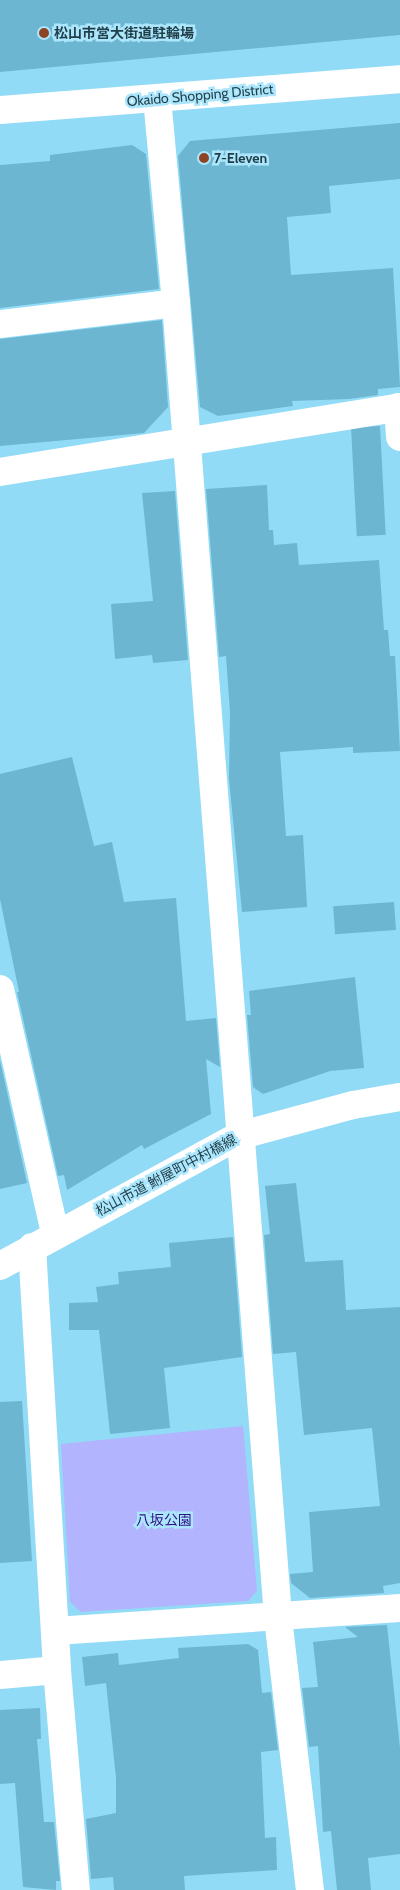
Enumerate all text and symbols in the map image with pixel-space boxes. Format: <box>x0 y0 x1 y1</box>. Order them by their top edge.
place label: 松山市営大街道駐輪場 <box>54 25 194 41</box>
marker: 松山市営大街道駐輪場 <box>38 27 50 39</box>
street label: Okaido Shopping District <box>126 80 274 110</box>
place label: 7-Eleven <box>214 150 267 166</box>
marker: 7-Eleven <box>198 152 210 164</box>
street label: 松山市道 鮒屋町中村橋線 <box>93 1131 239 1219</box>
park label: 八坂公園 <box>136 1512 192 1528</box>

